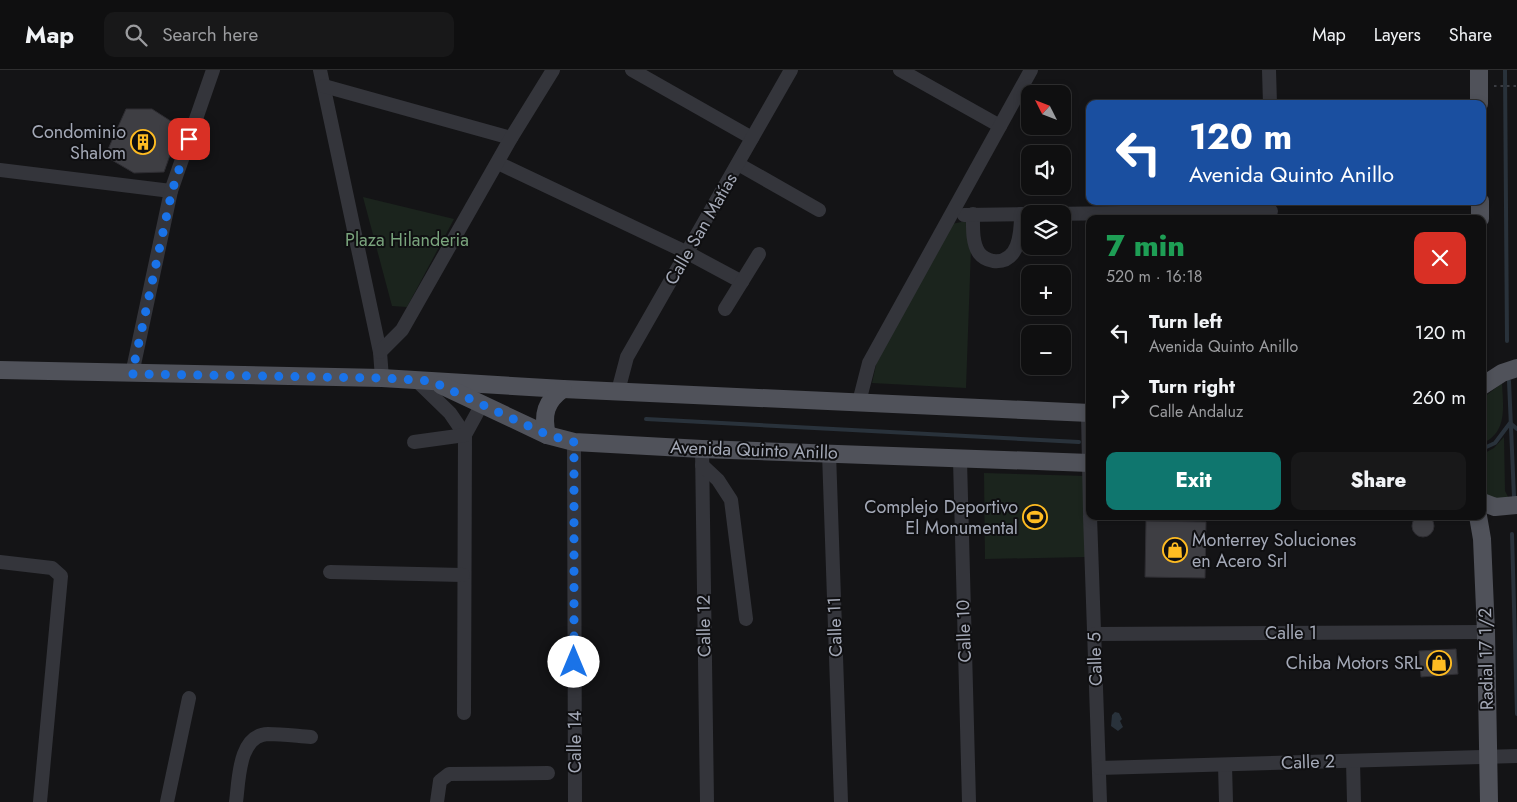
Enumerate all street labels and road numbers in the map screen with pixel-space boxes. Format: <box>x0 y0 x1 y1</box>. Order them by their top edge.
street label: Calle San Matías <box>658 168 744 290</box>
street label: Avenida Quinto Anillo <box>670 434 838 466</box>
street label: Calle 12 <box>690 595 718 657</box>
street label: Calle 11 <box>821 596 849 658</box>
street label: Calle 10 <box>950 599 978 663</box>
street label: Radial 17 1/2 <box>1472 608 1500 710</box>
street label: Calle 1 <box>1265 620 1317 646</box>
street label: Calle 5 <box>1081 632 1109 686</box>
street label: Calle 14 <box>562 711 588 773</box>
street label: Calle 2 <box>1280 748 1336 776</box>

